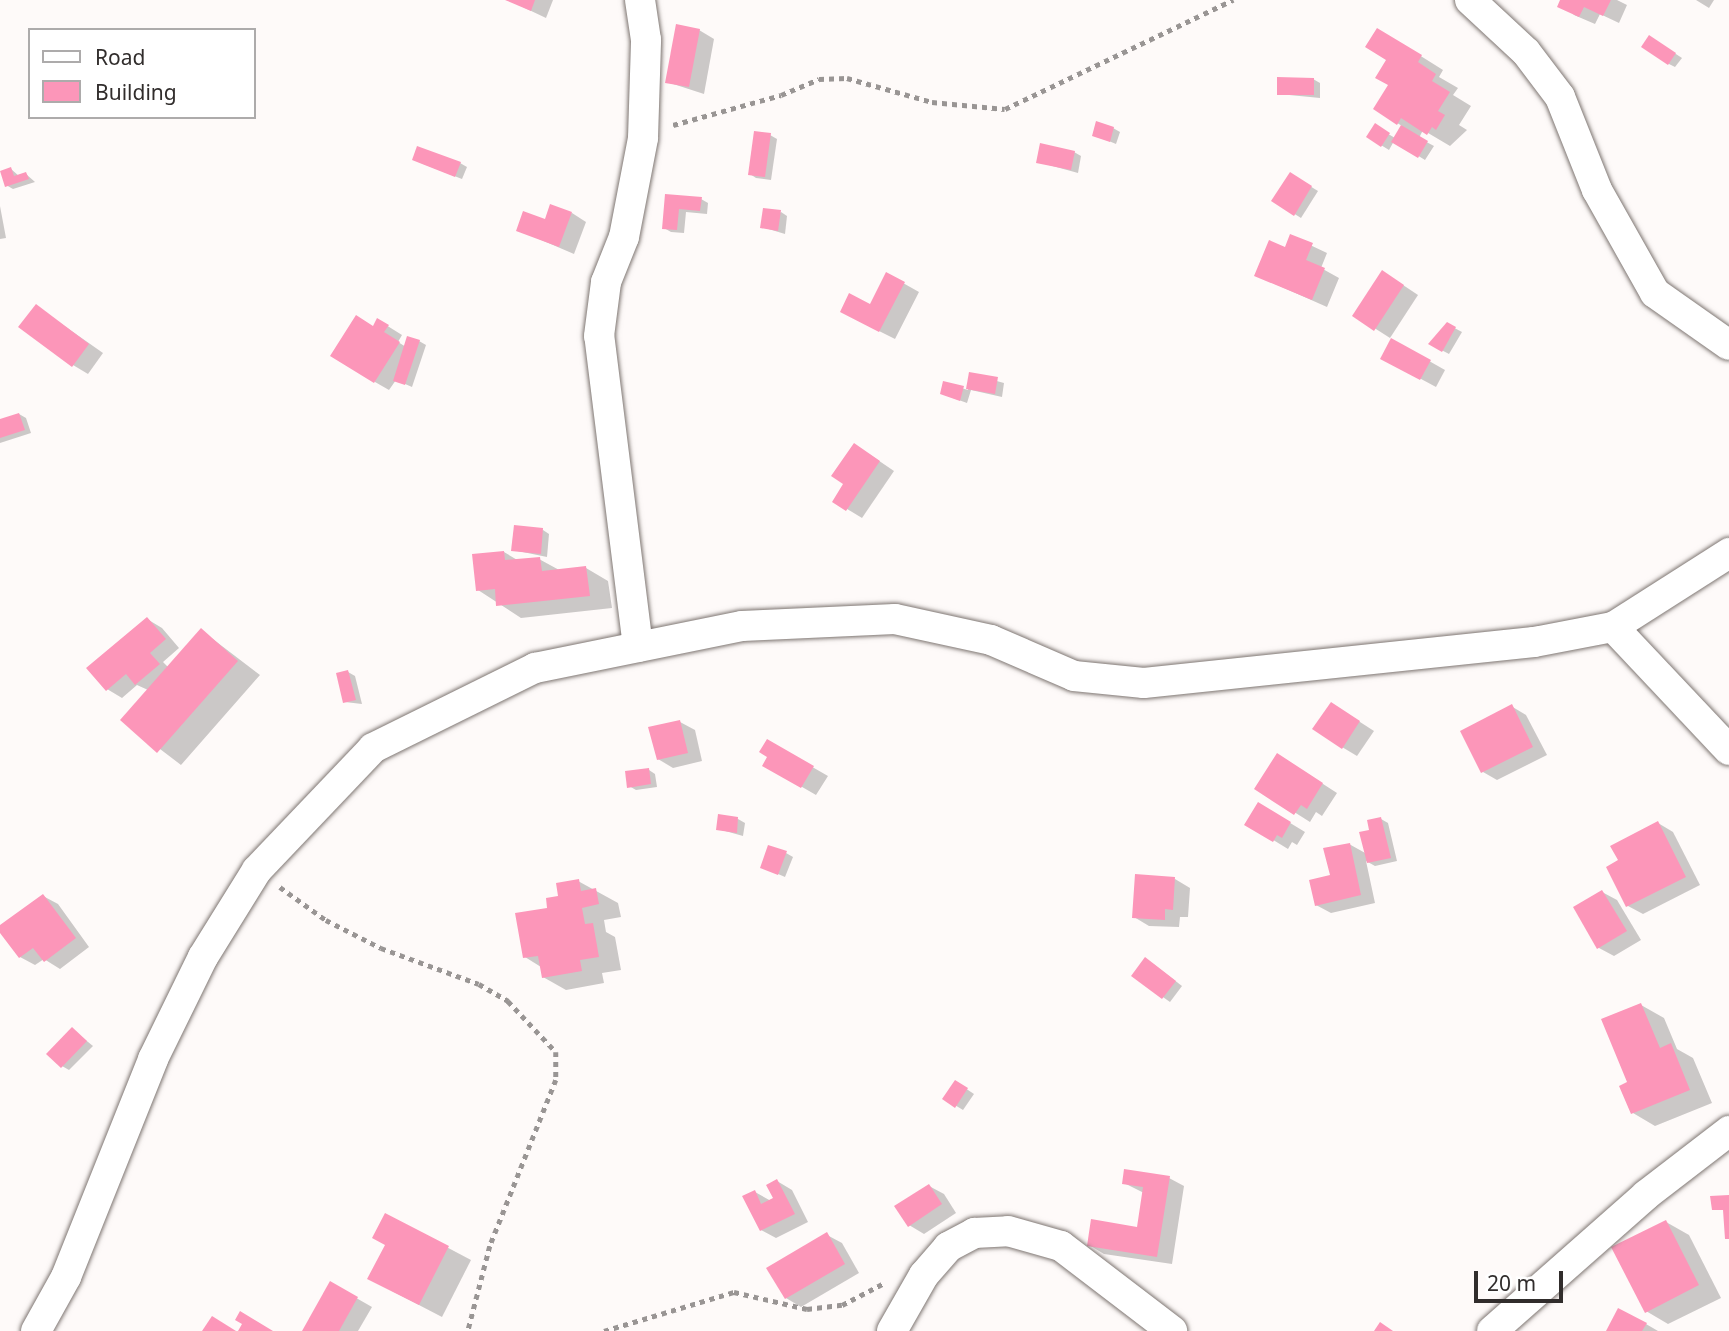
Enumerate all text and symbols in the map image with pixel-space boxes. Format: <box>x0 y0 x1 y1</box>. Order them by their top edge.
legend <box>28 28 256 119</box>
text: Road <box>95 43 145 71</box>
text: Building <box>95 78 177 106</box>
scale bar <box>1477 1258 1566 1302</box>
text: 20 m <box>1487 1269 1536 1297</box>

